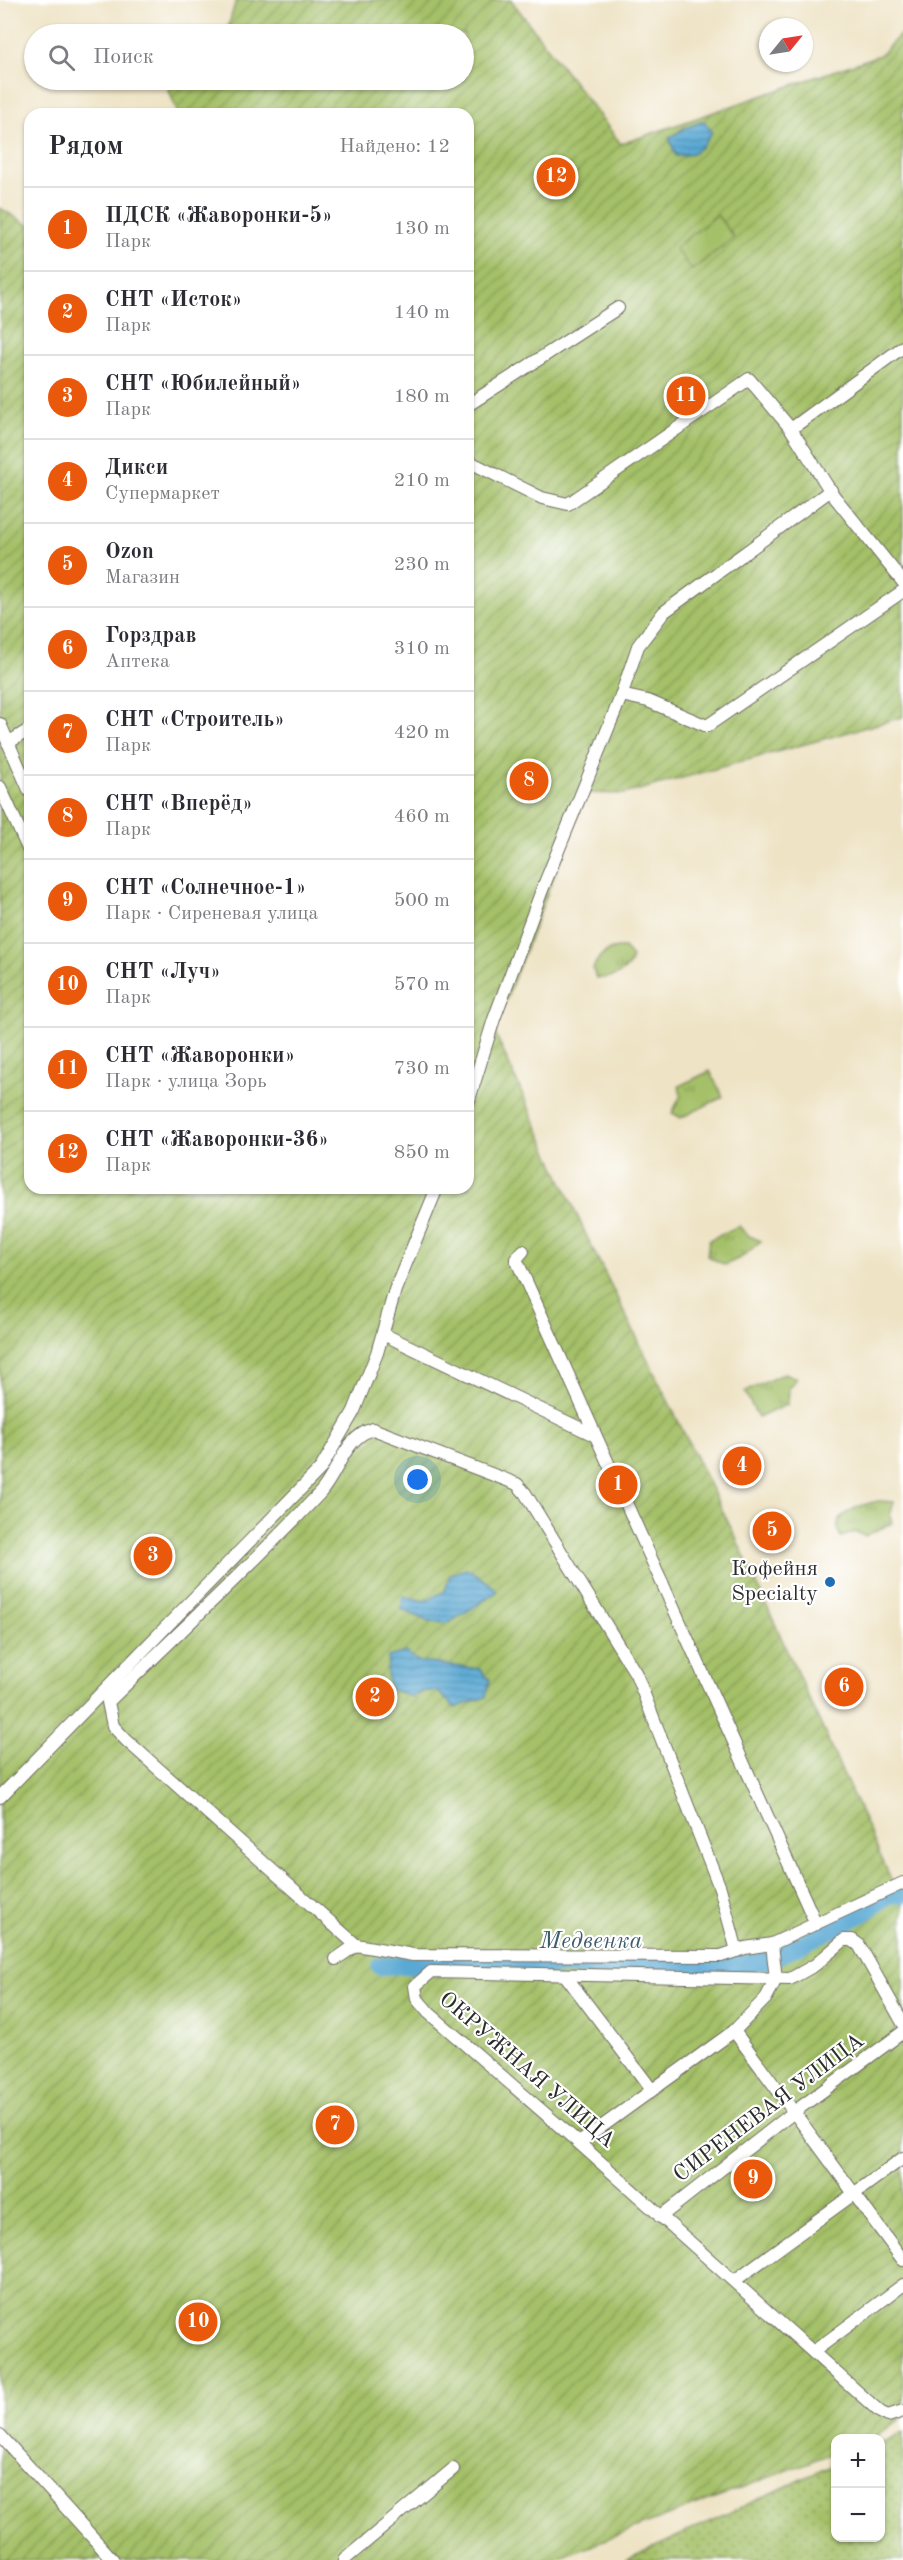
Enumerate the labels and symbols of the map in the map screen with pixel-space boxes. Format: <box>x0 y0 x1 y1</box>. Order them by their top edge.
north arrow <box>759 18 813 72</box>
pin: 12 <box>536 154 576 200</box>
pin: 11 <box>666 374 706 418</box>
pin: 8 <box>510 758 548 804</box>
pin: 4 <box>722 1444 762 1488</box>
pin: 1 <box>598 1462 638 1508</box>
your location <box>403 1465 432 1494</box>
pin: 5 <box>752 1508 792 1553</box>
pin: 3 <box>134 1534 172 1578</box>
place label: Кофейня Specialty <box>731 1558 818 1605</box>
marker: Кофейня Specialty <box>823 1575 837 1589</box>
pin: 6 <box>824 1664 864 1710</box>
pin: 2 <box>356 1674 394 1720</box>
water label: Медвенка <box>539 1930 643 1954</box>
street label: ОКРУЖНАЯ УЛИЦА <box>435 1988 619 2152</box>
street label: СИРЕНЕВАЯ УЛИЦА <box>670 2029 868 2186</box>
pin: 7 <box>316 2102 354 2148</box>
pin: 9 <box>734 2156 772 2202</box>
pin: 10 <box>178 2300 218 2344</box>

